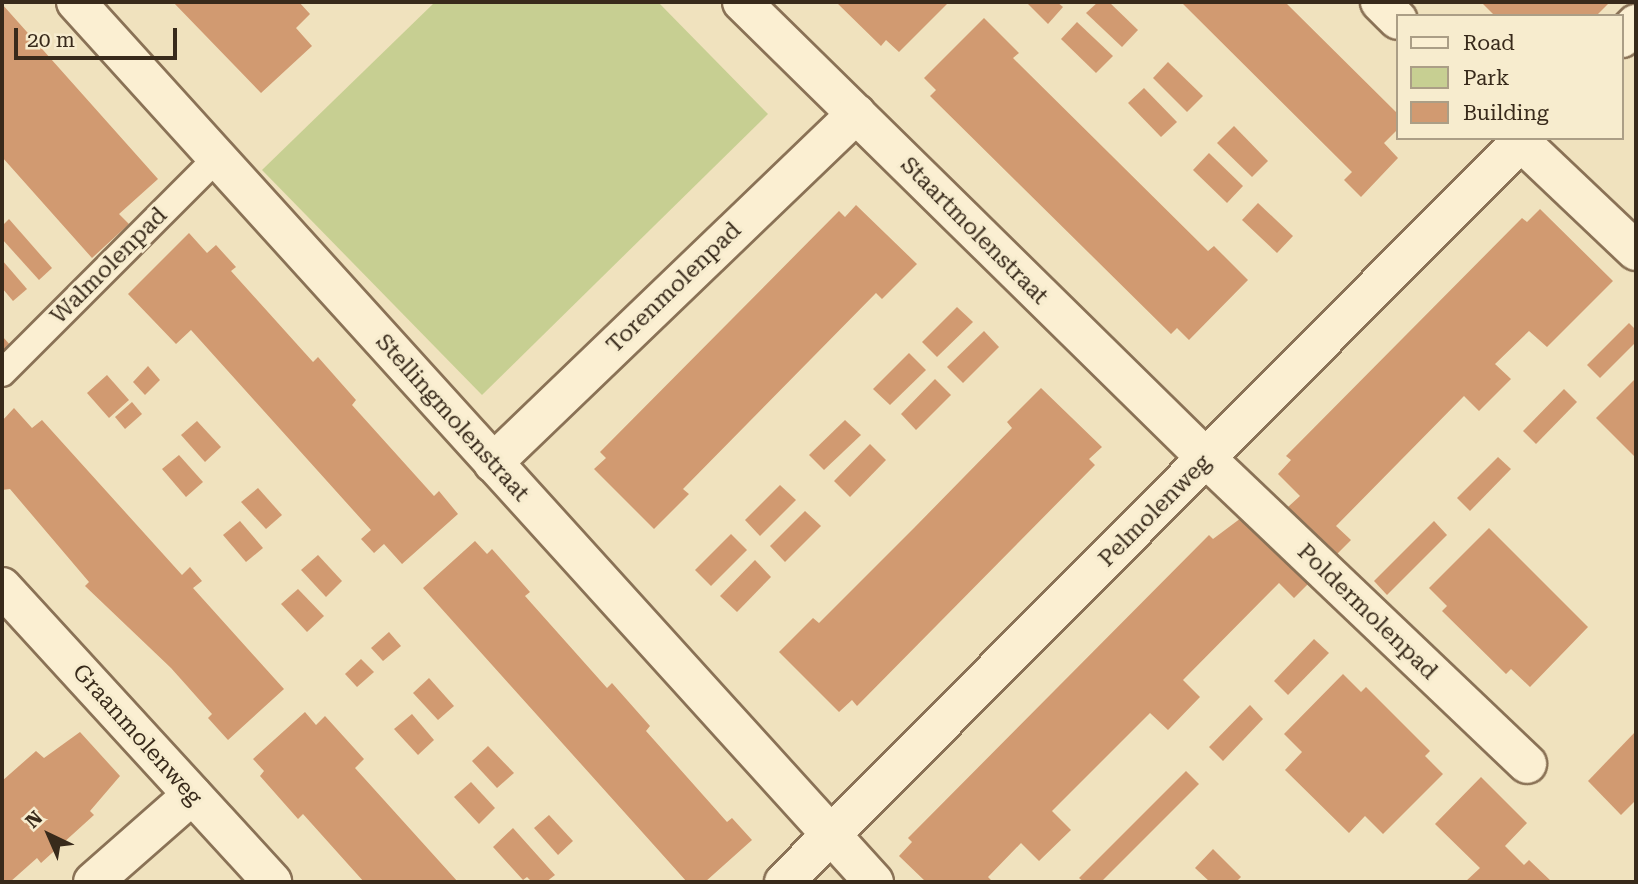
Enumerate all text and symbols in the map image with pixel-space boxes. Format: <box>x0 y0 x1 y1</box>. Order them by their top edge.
scale bar <box>18 14 180 58</box>
legend <box>1396 14 1624 140</box>
text: 20 m <box>27 28 75 52</box>
text: Road <box>1463 31 1515 55</box>
text: Park <box>1463 66 1509 90</box>
text: Building <box>1463 101 1549 125</box>
street label: Staartmolenstraat <box>895 152 1053 310</box>
street label: Walmolenpad <box>45 202 173 330</box>
street label: Torenmolenpad <box>601 217 747 359</box>
street label: Stellingmolenstraat <box>370 329 534 507</box>
street label: Pelmolenweg <box>1093 449 1217 573</box>
street label: Poldermolenpad <box>1291 538 1443 686</box>
street label: Graanmolenweg <box>66 659 208 811</box>
north arrow <box>14 800 84 870</box>
text: N <box>21 806 47 833</box>

